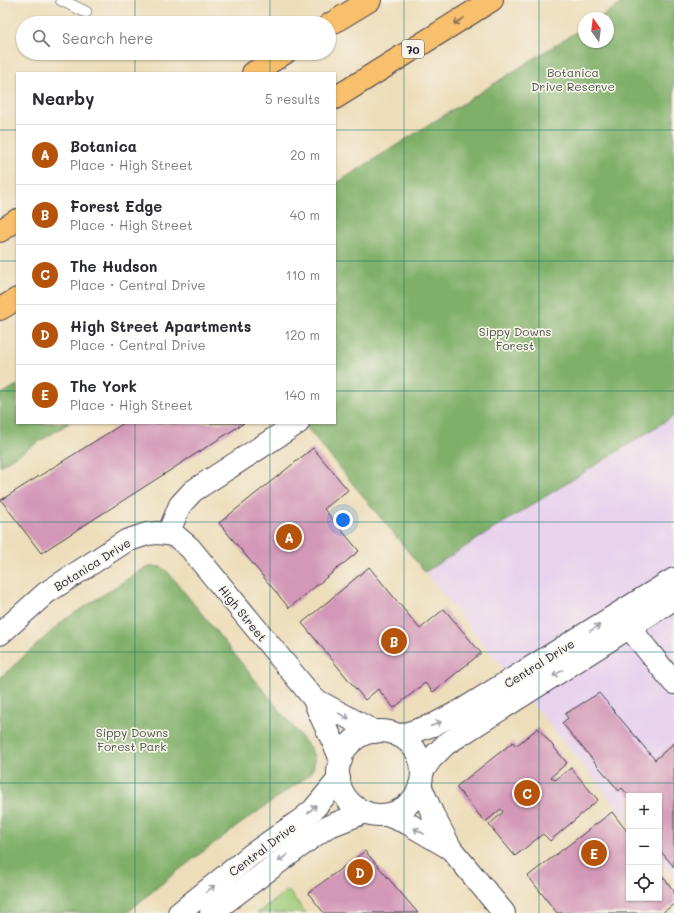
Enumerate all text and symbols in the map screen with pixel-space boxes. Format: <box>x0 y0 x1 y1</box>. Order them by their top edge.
north arrow <box>578 12 614 48</box>
search box <box>16 16 336 60</box>
one-way arrow <box>453 16 464 25</box>
icon: search <box>30 27 52 49</box>
text: Search here <box>62 28 153 48</box>
road number: 70 <box>402 40 424 58</box>
park label: Botanica Drive Reserve <box>531 64 615 94</box>
text: Nearby <box>32 87 94 109</box>
text: 5 results <box>265 90 320 107</box>
text: Botanica <box>70 136 137 156</box>
text: A <box>40 146 50 163</box>
text: 20 m <box>290 146 320 163</box>
text: Place · High Street <box>70 156 193 173</box>
text: Forest Edge <box>70 196 162 216</box>
text: B <box>41 206 49 223</box>
text: 40 m <box>290 206 320 223</box>
text: Place · High Street <box>70 216 193 233</box>
text: The Hudson <box>70 256 157 276</box>
text: C <box>40 266 50 283</box>
text: 110 m <box>286 266 320 283</box>
text: Place · Central Drive <box>70 276 206 293</box>
text: High Street Apartments <box>70 316 251 336</box>
park label: Sippy Downs Forest <box>479 323 551 353</box>
text: D <box>40 326 50 343</box>
text: 120 m <box>284 326 320 343</box>
text: Place · Central Drive <box>70 336 206 353</box>
text: The York <box>70 376 137 396</box>
text: E <box>41 386 49 403</box>
text: 140 m <box>284 386 320 403</box>
text: Place · High Street <box>70 396 193 413</box>
your location <box>333 510 353 530</box>
pin: A <box>276 522 302 552</box>
street label: Botanica Drive <box>51 534 133 594</box>
street label: High Street <box>215 582 271 644</box>
one-way arrow <box>589 624 600 632</box>
pin: B <box>381 626 407 656</box>
street label: Central Drive <box>501 635 577 691</box>
one-way arrow <box>552 669 564 677</box>
one-way arrow <box>338 713 350 720</box>
one-way arrow <box>429 719 441 727</box>
park label: Sippy Downs Forest Park <box>96 724 168 754</box>
pin: C <box>514 778 540 808</box>
map controls <box>626 793 662 901</box>
button: + <box>626 793 662 829</box>
one-way arrow <box>307 804 317 814</box>
street label: Central Drive <box>225 819 299 879</box>
one-way arrow <box>413 826 425 834</box>
button: − <box>626 829 662 865</box>
pin: E <box>581 838 607 868</box>
one-way arrow <box>278 854 289 863</box>
pin: D <box>347 857 373 887</box>
button: locate <box>626 865 662 901</box>
one-way arrow <box>204 884 215 893</box>

